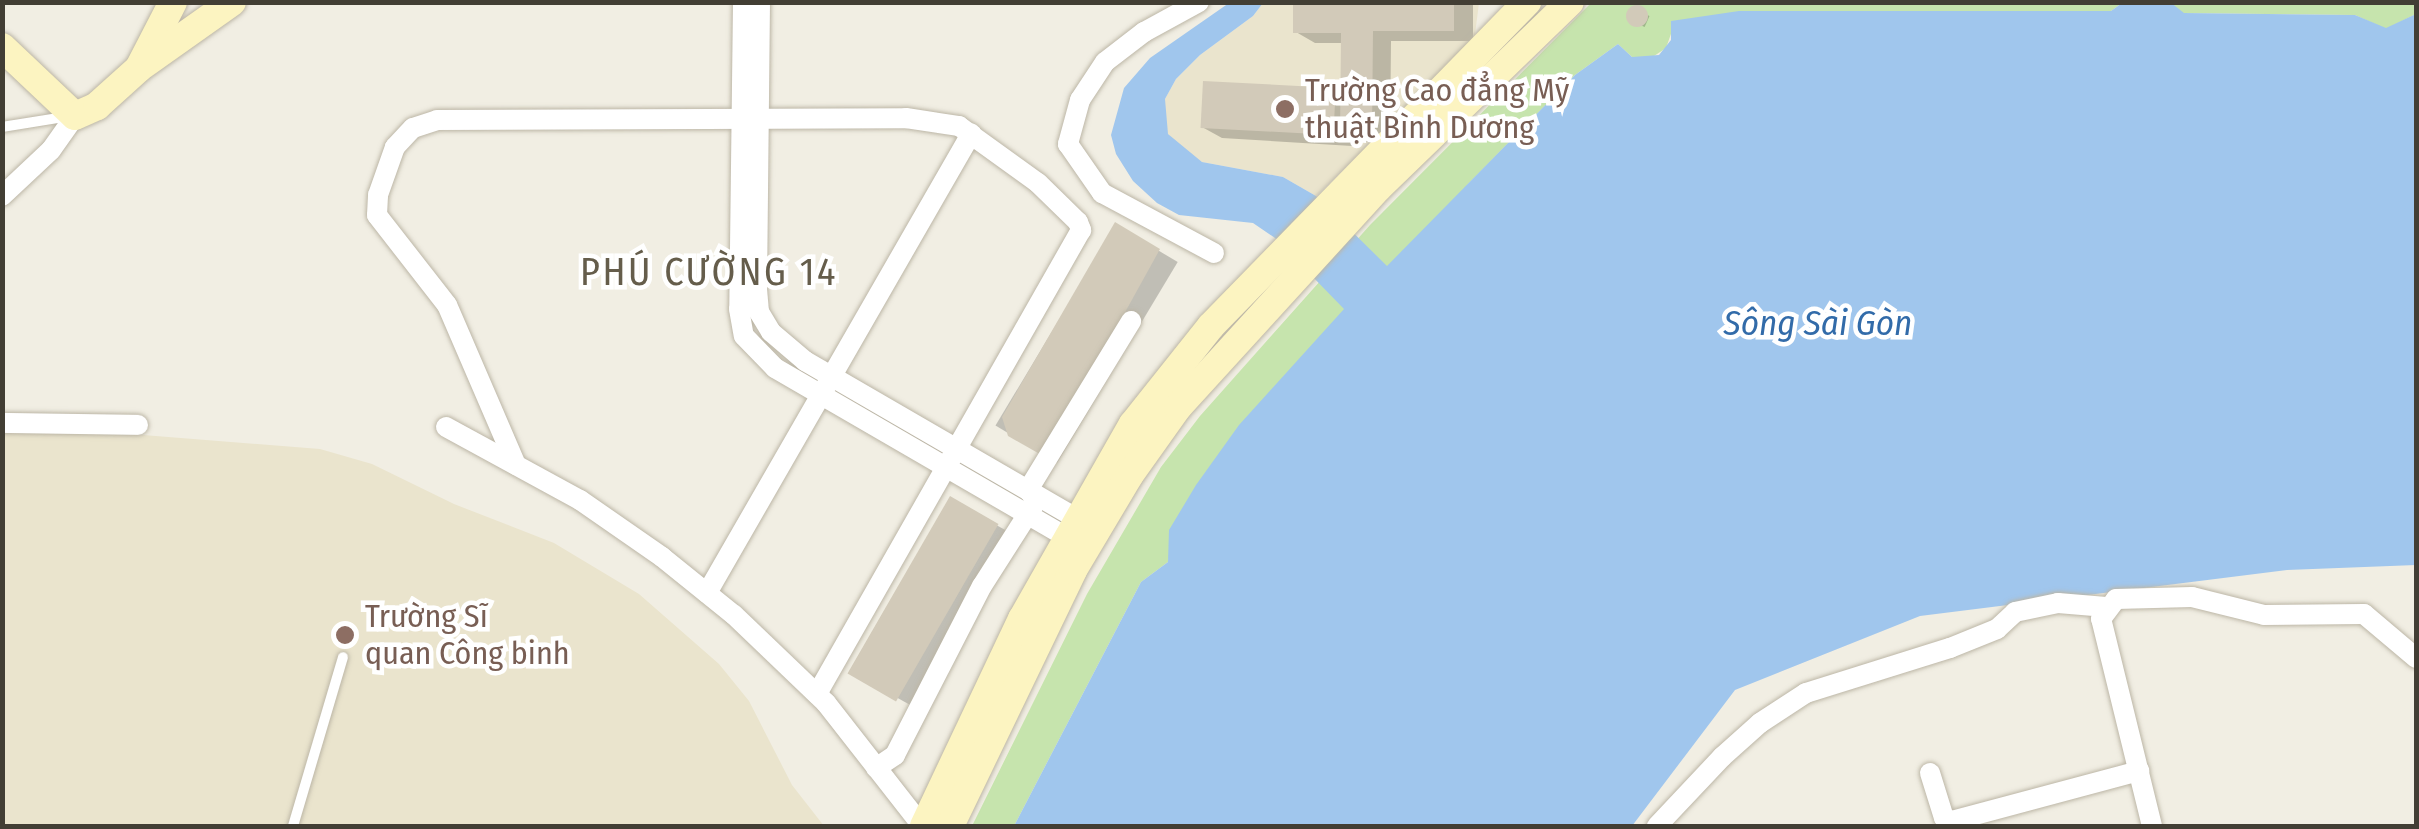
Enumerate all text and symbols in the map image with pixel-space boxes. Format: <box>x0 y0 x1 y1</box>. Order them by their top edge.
place label: Trường Cao đẳng Mỹ thuật Bình Dương <box>1305 72 1569 147</box>
marker: Trường Cao đẳng Mỹ thuật Bình Dương <box>1274 98 1296 120</box>
district label: PHÚ CƯỜNG 14 <box>580 250 838 296</box>
water label: Sông Sài Gòn <box>1724 302 1912 344</box>
place label: Trường Sĩ quan Công binh <box>365 598 570 673</box>
marker: Trường Sĩ quan Công binh <box>334 624 356 646</box>

